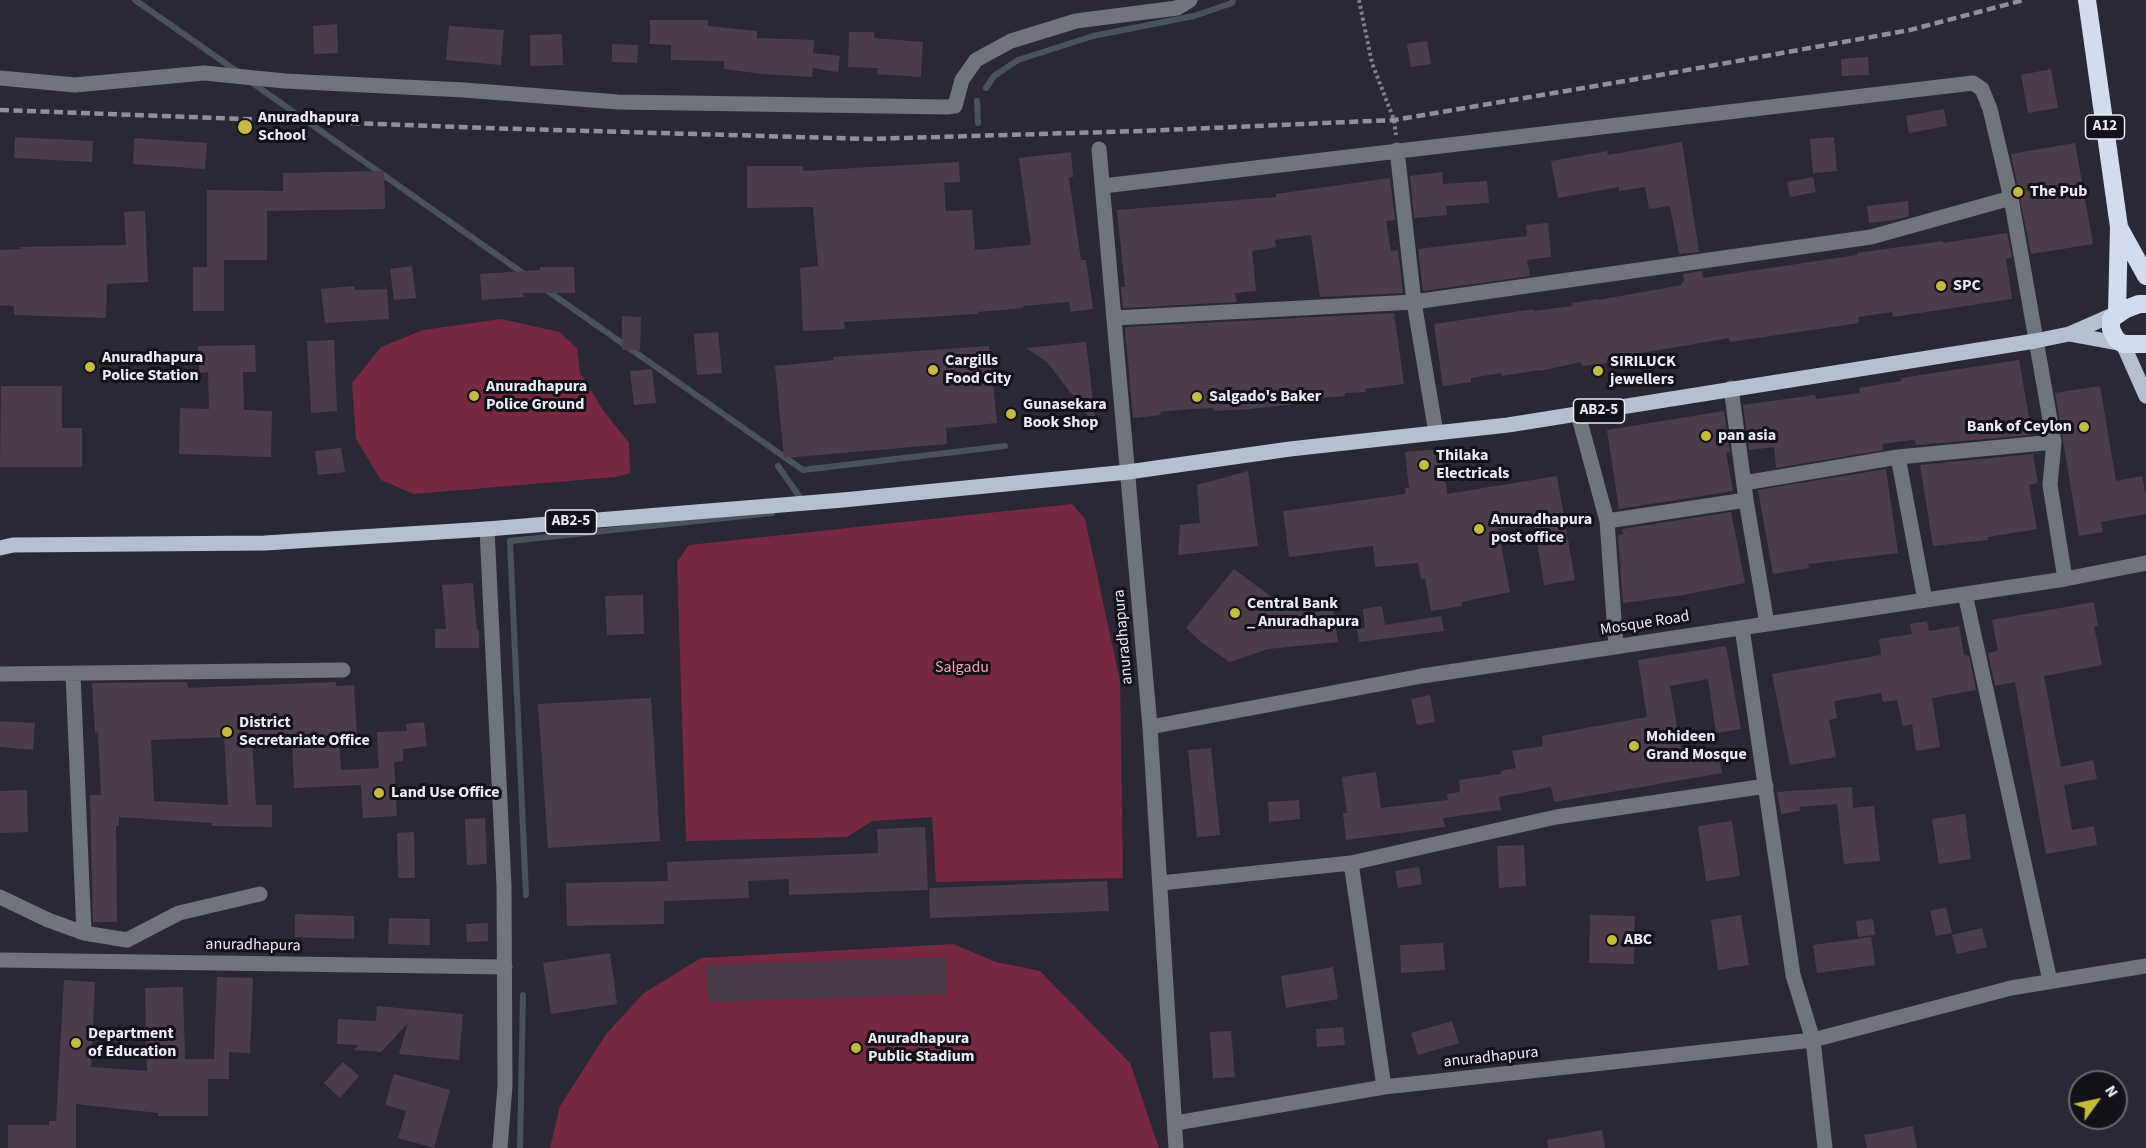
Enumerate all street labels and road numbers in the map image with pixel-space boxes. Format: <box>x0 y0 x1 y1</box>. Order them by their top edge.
road number: A12 <box>2086 115 2124 139</box>
road number: AB2-5 <box>1574 399 1624 423</box>
road number: AB2-5 <box>546 510 596 534</box>
street label: anuradhapura <box>1110 589 1138 685</box>
street label: Mosque Road <box>1599 607 1691 641</box>
street label: anuradhapura <box>205 936 301 956</box>
street label: anuradhapura <box>1443 1043 1539 1073</box>

